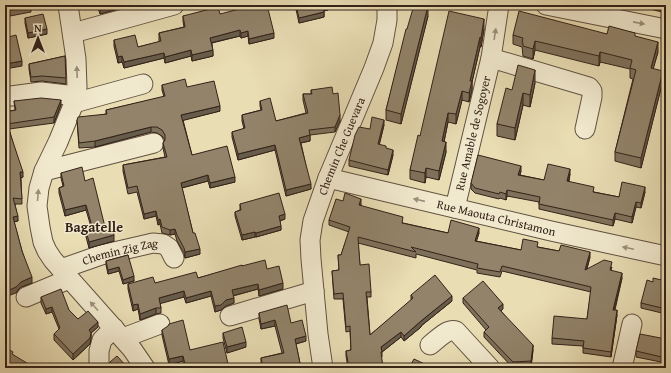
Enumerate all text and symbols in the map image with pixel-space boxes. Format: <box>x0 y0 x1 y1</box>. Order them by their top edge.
north arrow <box>18 18 58 58</box>
text: N <box>34 20 42 36</box>
one-way arrow <box>633 21 645 27</box>
one-way arrow <box>492 27 498 40</box>
one-way arrow <box>74 65 80 78</box>
street label: Rue Amable de Sogoyer <box>451 74 494 192</box>
street label: Chemin Che Guevara <box>314 94 369 197</box>
one-way arrow <box>35 189 42 201</box>
street label: Rue Maouta Christamon <box>435 195 558 240</box>
one-way arrow <box>413 196 426 202</box>
district label: Bagatelle <box>65 217 123 237</box>
street label: Chemin Zig Zag <box>80 234 159 269</box>
one-way arrow <box>622 244 634 250</box>
one-way arrow <box>89 301 98 311</box>

